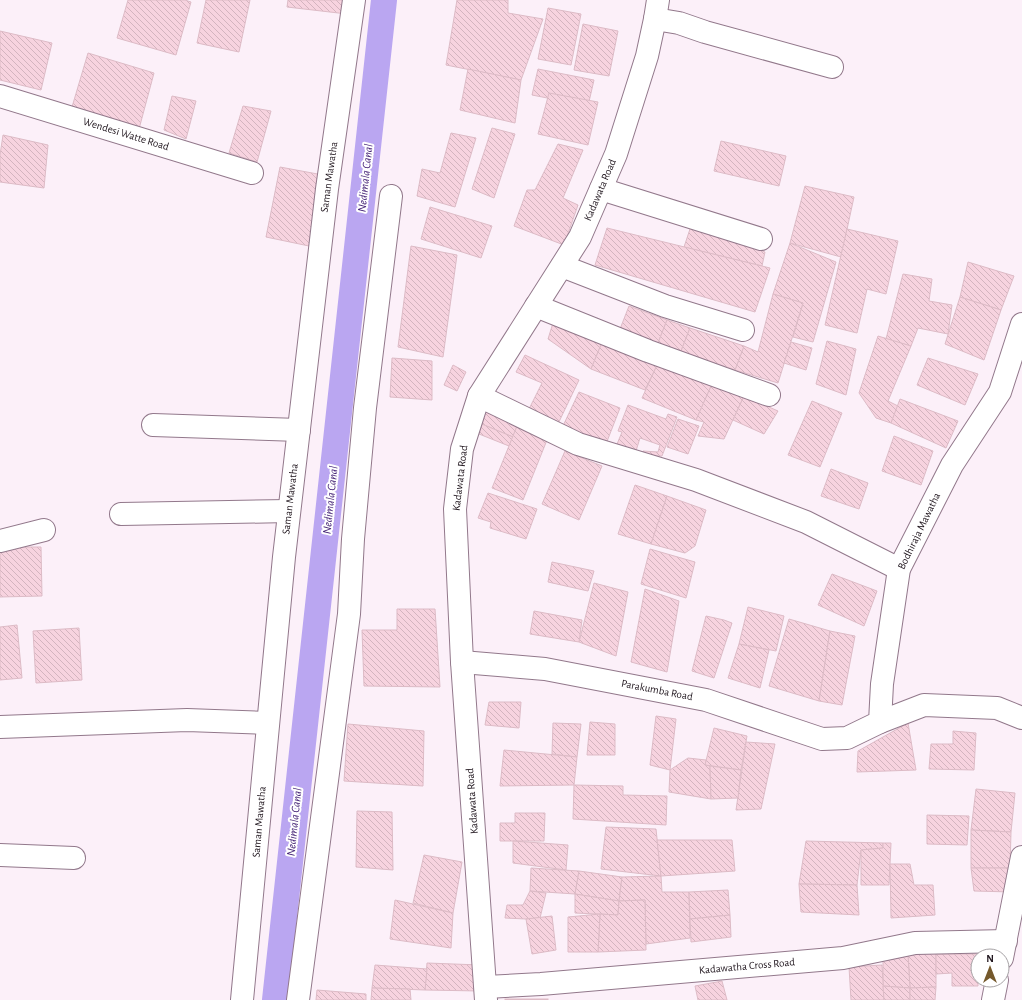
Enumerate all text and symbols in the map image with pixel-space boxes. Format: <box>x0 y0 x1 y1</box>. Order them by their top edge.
street label: Wendesi Watte Road <box>82 116 171 152</box>
street label: Saman Mawatha <box>319 141 339 213</box>
water label: Nedimala Canal <box>355 143 375 213</box>
street label: Kadawata Road <box>582 157 618 223</box>
street label: Kadawata Road <box>451 444 470 512</box>
street label: Saman Mawatha <box>280 463 300 535</box>
water label: Nedimala Canal <box>320 465 340 535</box>
street label: Bodhiraja Mawatha <box>896 491 942 571</box>
street label: Parakumba Road <box>620 678 694 702</box>
street label: Kadawata Road <box>464 767 480 834</box>
street label: Saman Mawatha <box>250 786 268 858</box>
water label: Nedimala Canal <box>284 787 304 857</box>
north arrow <box>970 948 1010 988</box>
text: N <box>986 953 994 964</box>
street label: Kadawatha Cross Road <box>699 956 796 976</box>

